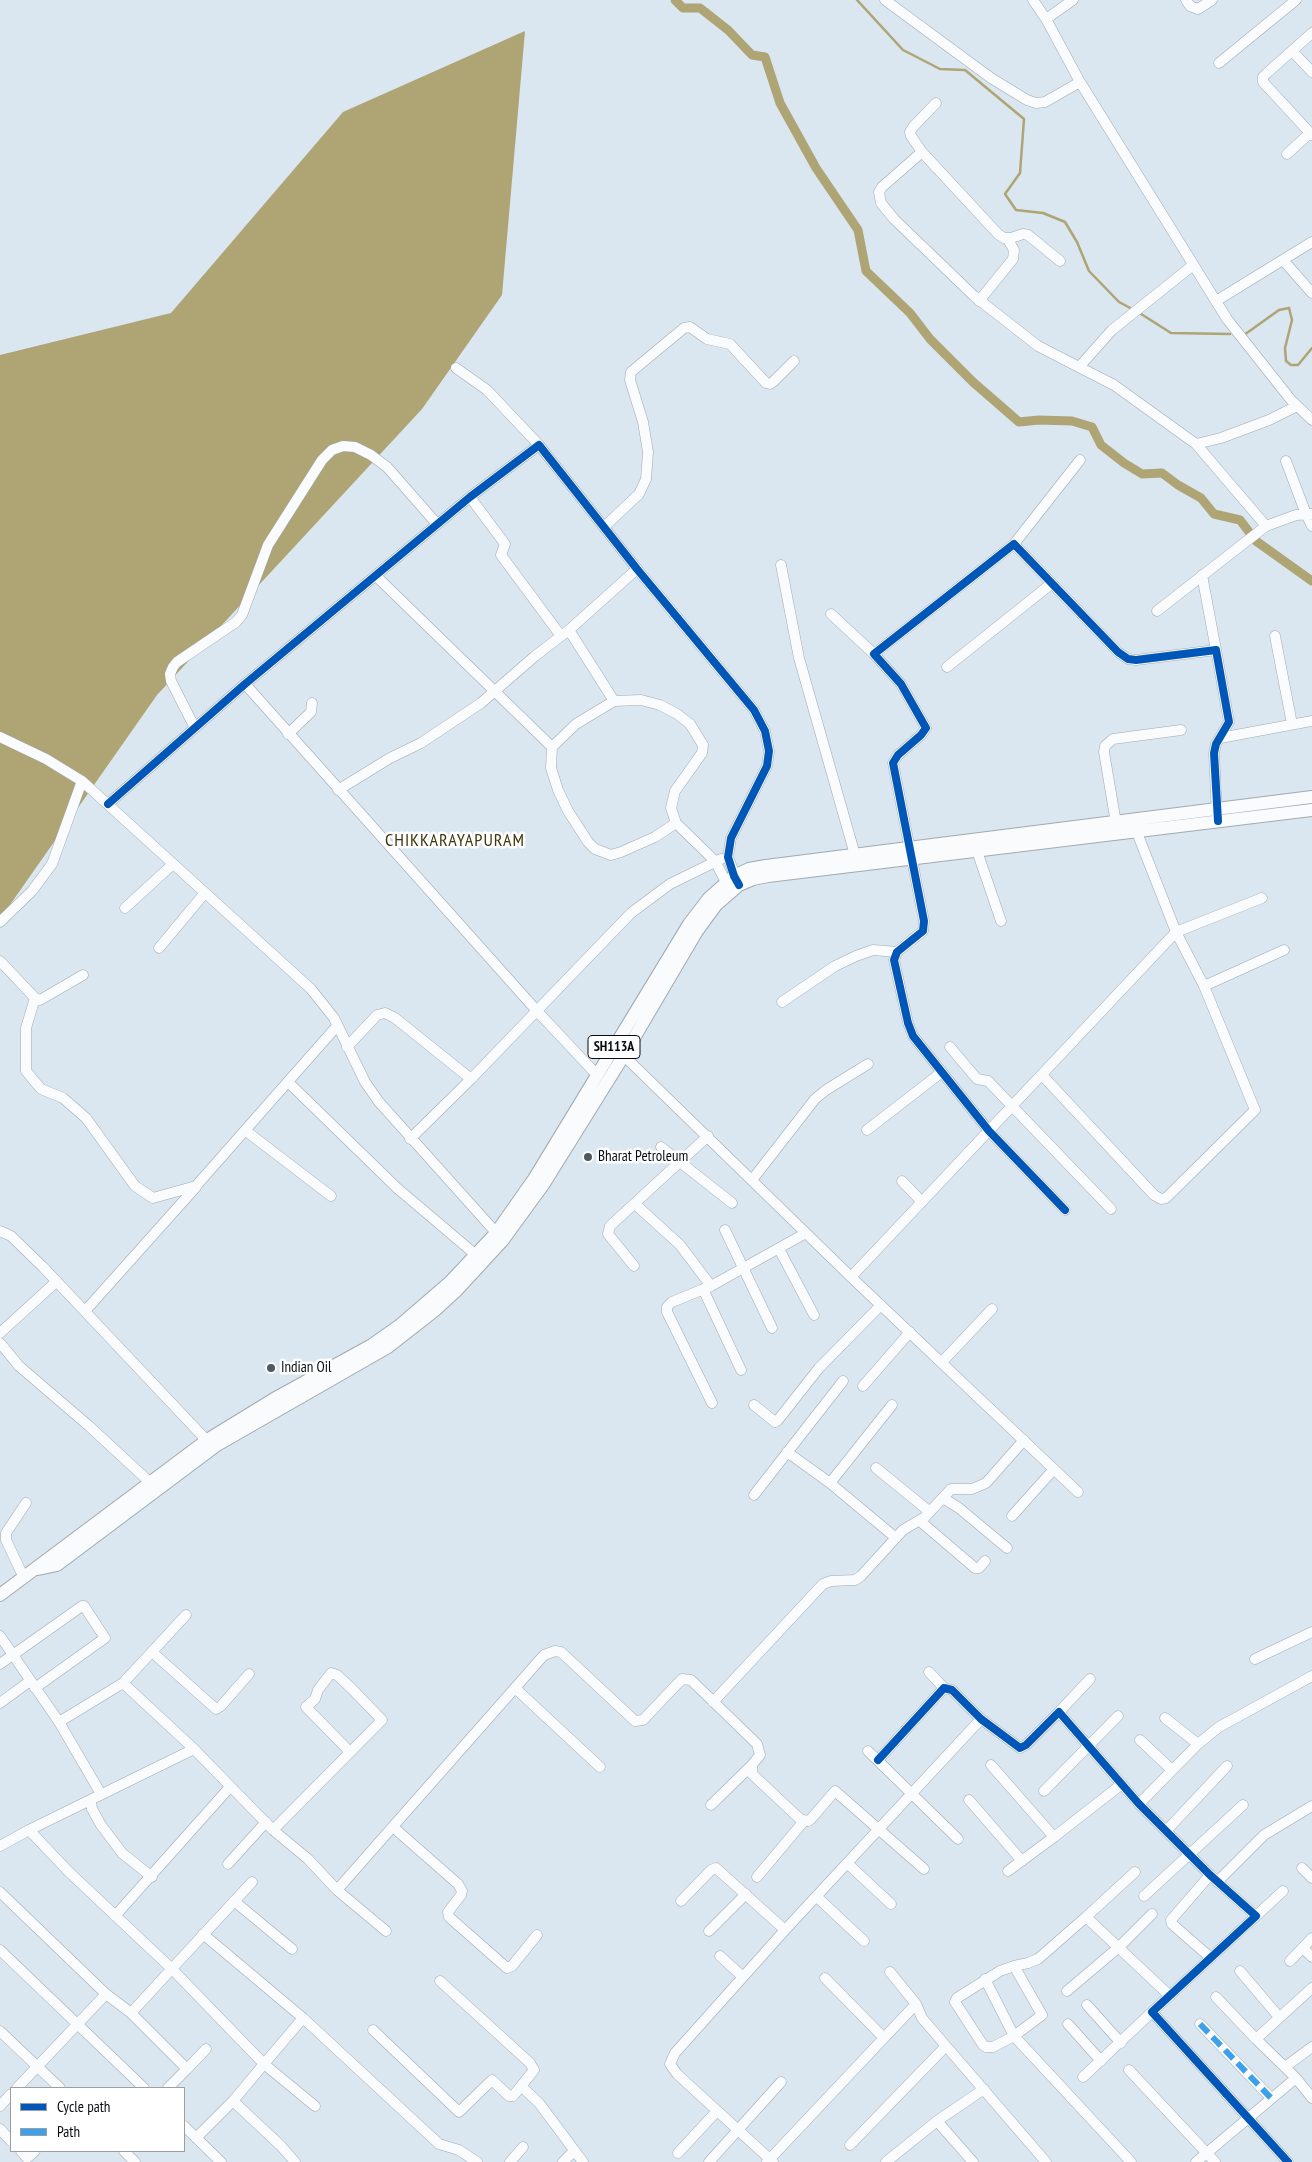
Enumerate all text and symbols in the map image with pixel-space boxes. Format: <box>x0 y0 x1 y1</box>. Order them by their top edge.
district label: CHIKKARAYAPURAM <box>383 830 527 852</box>
road number: SH113A <box>588 1036 640 1058</box>
place label: Bharat Petroleum <box>598 1148 688 1166</box>
marker: Bharat Petroleum <box>582 1151 594 1163</box>
place label: Indian Oil <box>281 1359 332 1377</box>
marker: Indian Oil <box>265 1362 277 1374</box>
legend <box>10 2087 185 2152</box>
text: Cycle path <box>57 2097 110 2116</box>
text: Path <box>57 2122 80 2141</box>

